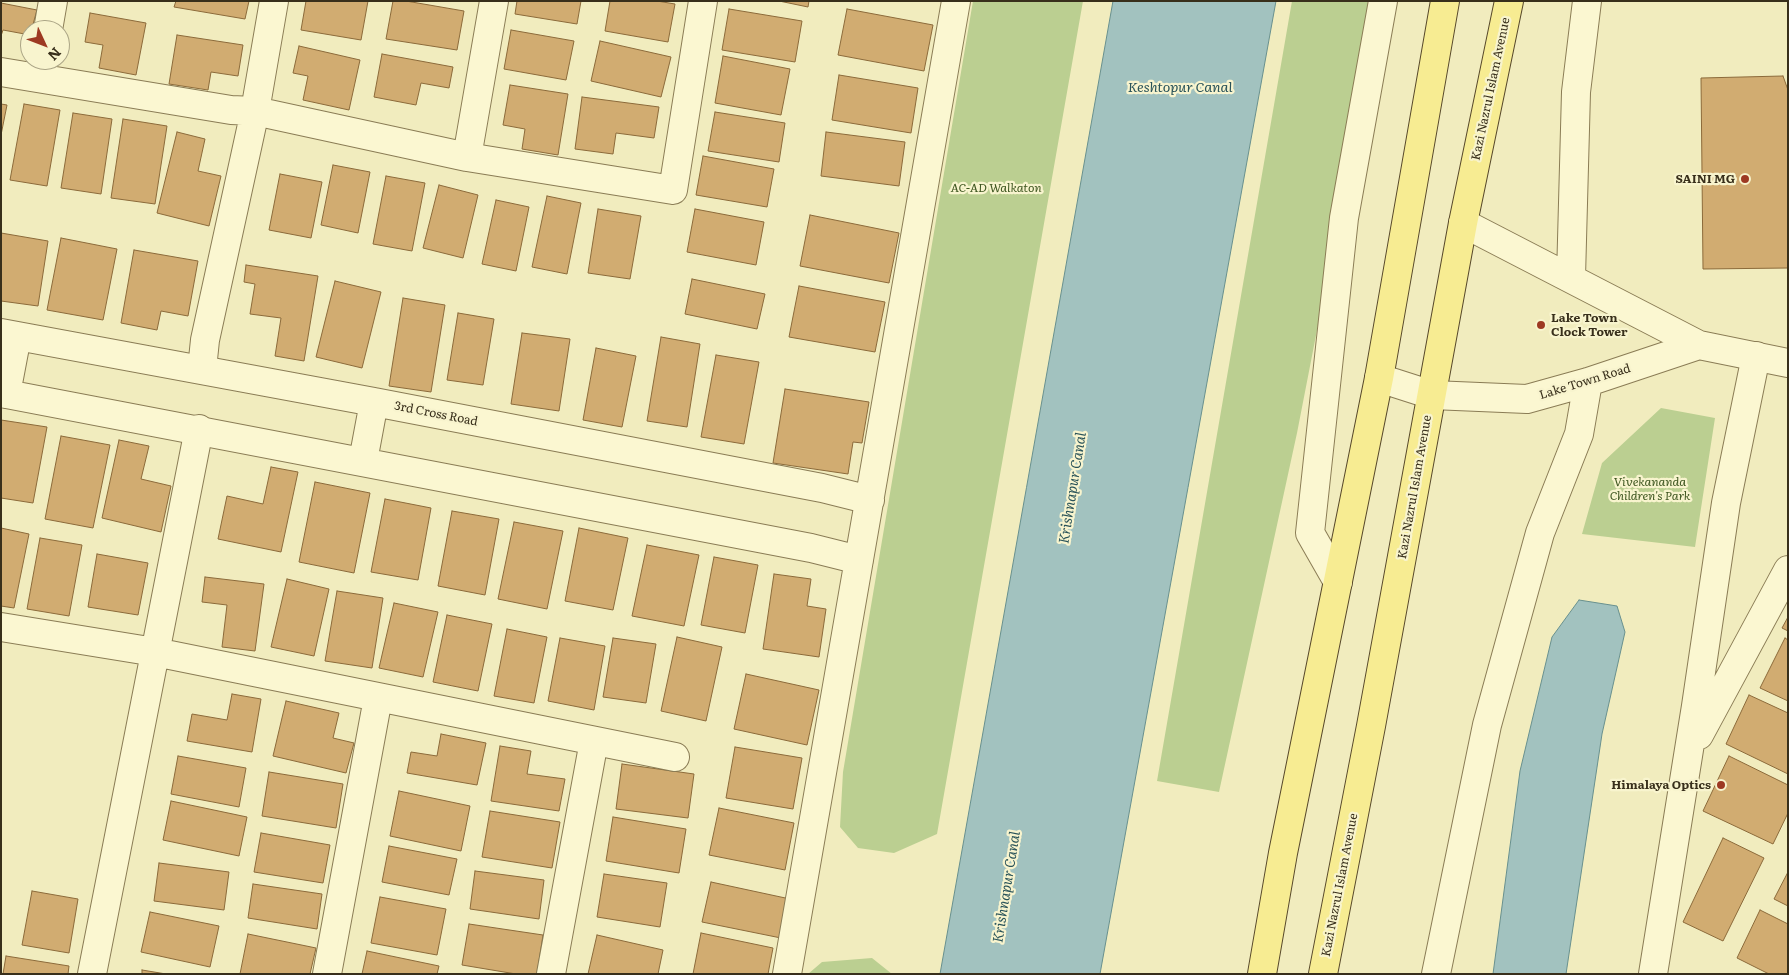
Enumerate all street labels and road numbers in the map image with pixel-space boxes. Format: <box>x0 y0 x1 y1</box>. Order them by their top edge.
street label: Kazi Nazrul Islam Avenue <box>1469 16 1513 162</box>
street label: Lake Town Road <box>1538 361 1632 403</box>
street label: 3rd Cross Road <box>393 399 479 429</box>
street label: Kazi Nazrul Islam Avenue <box>1395 414 1435 560</box>
street label: Kazi Nazrul Islam Avenue <box>1319 812 1361 958</box>

